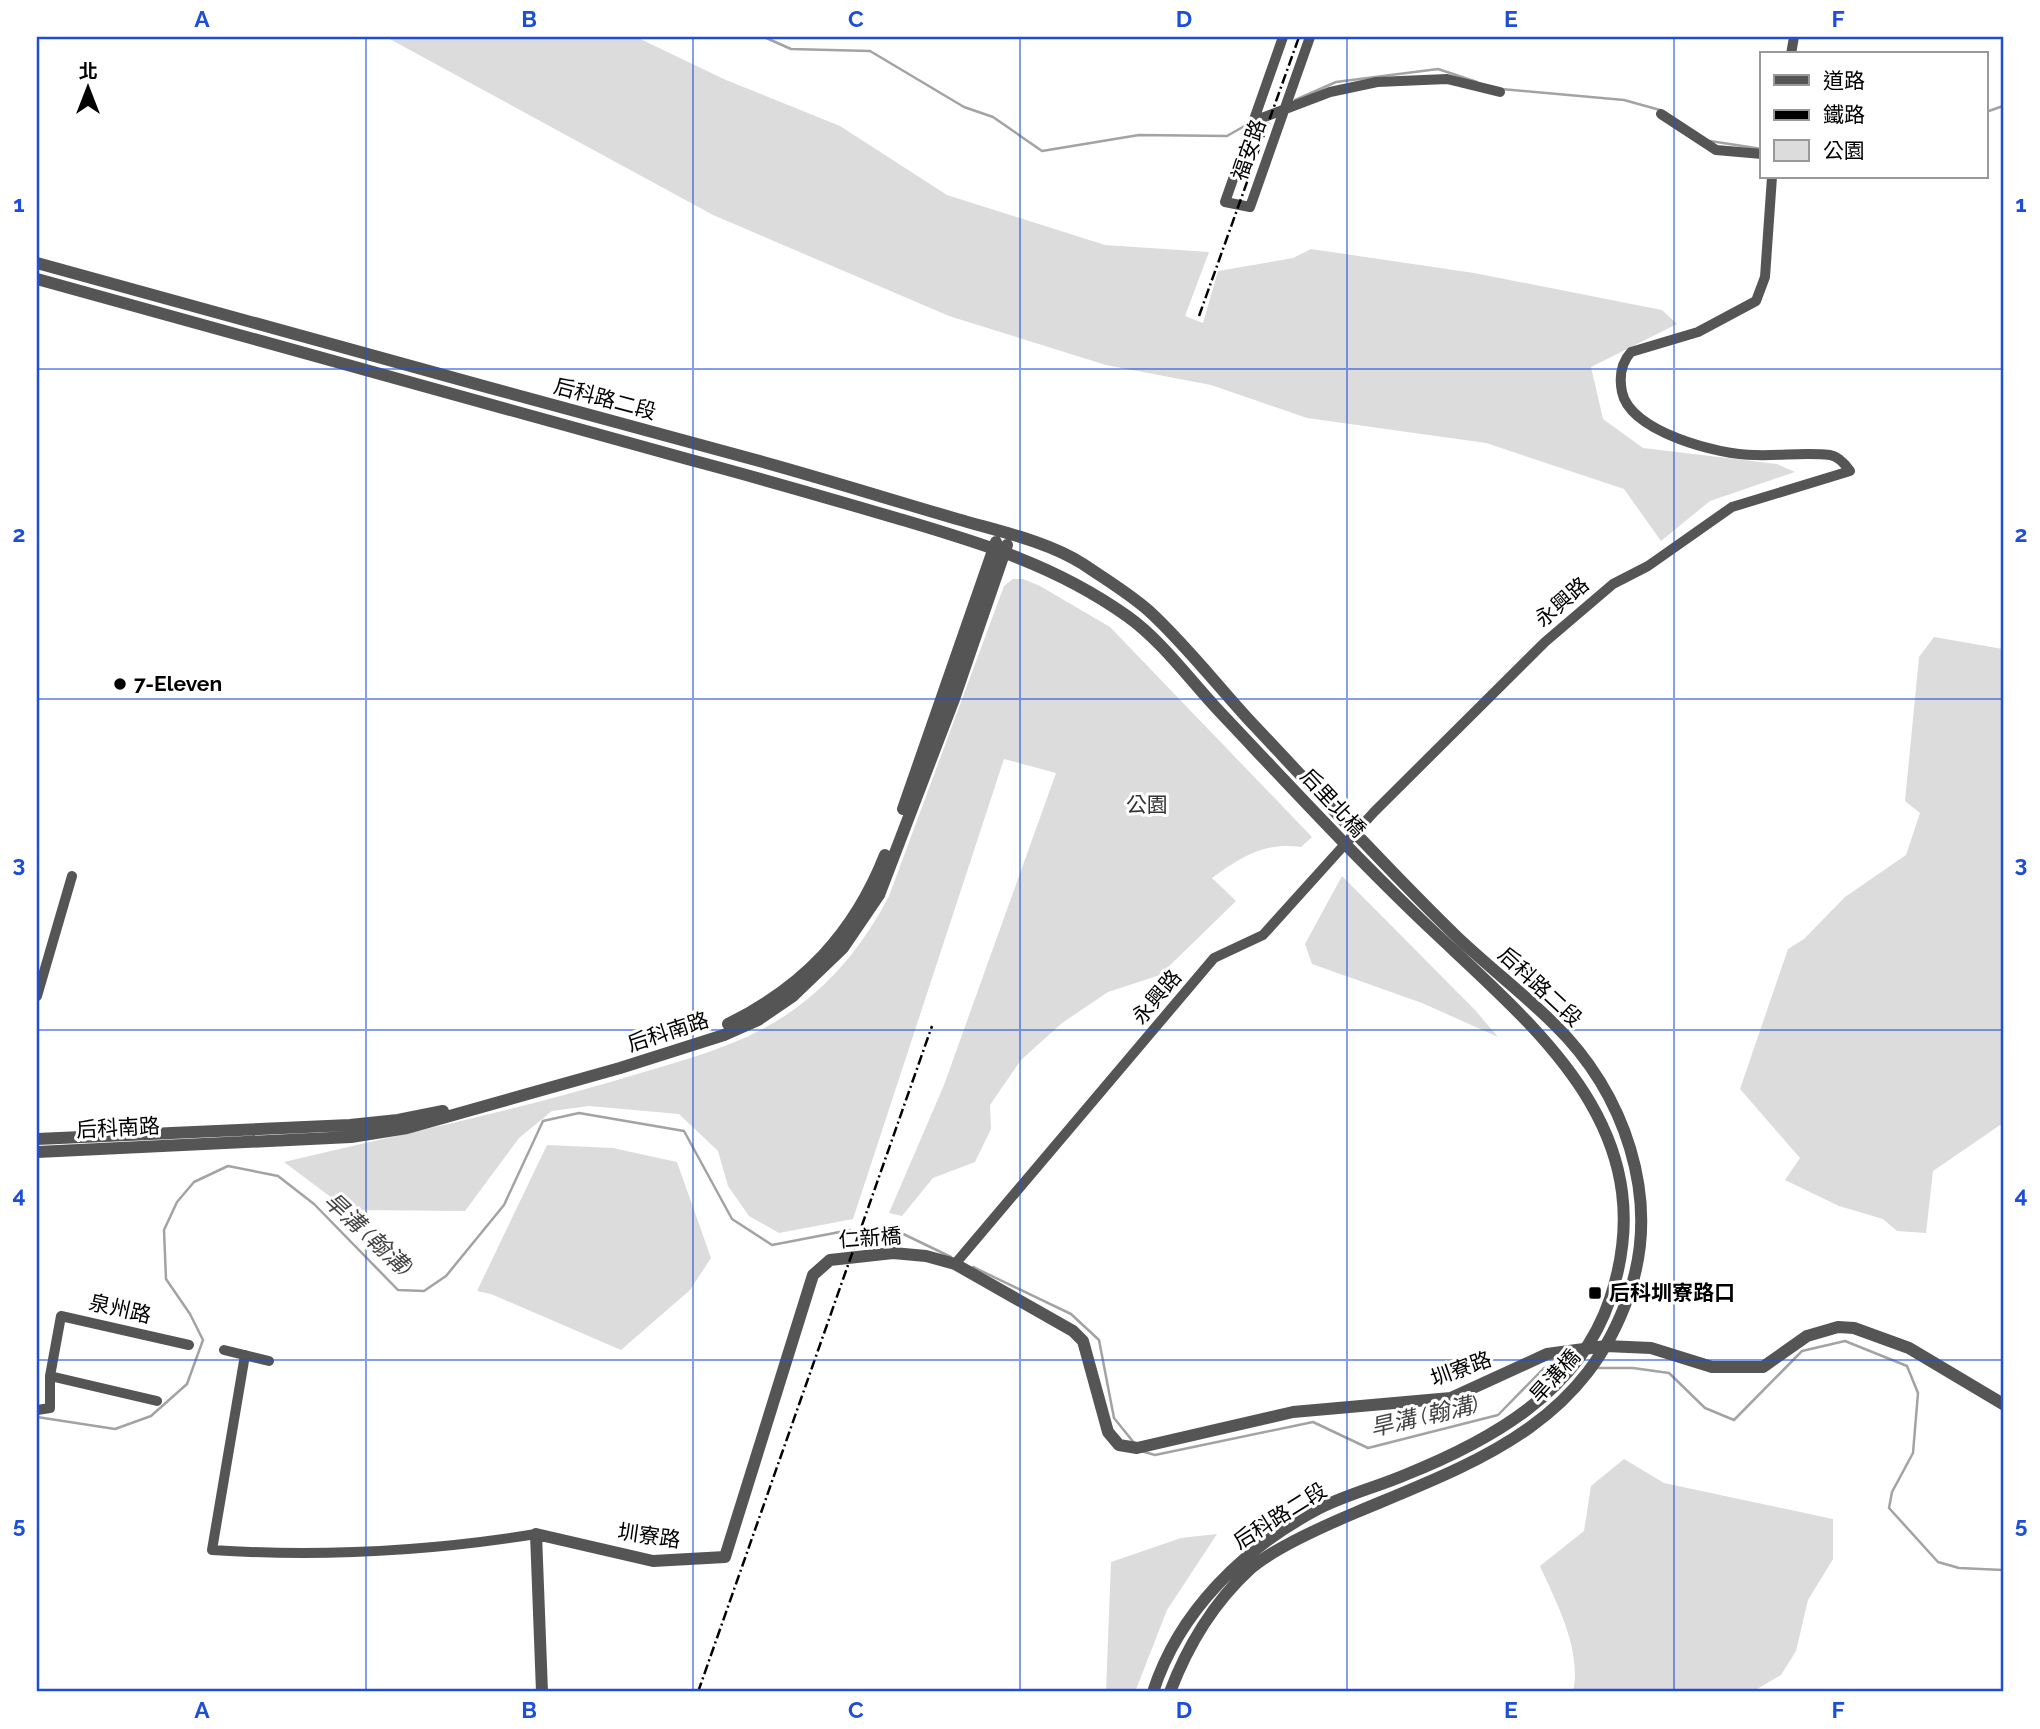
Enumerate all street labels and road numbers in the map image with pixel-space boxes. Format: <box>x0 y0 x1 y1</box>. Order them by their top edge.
street label: 福安路 <box>1226 116 1271 184</box>
street label: 后科路二段 <box>551 373 659 424</box>
street label: 永興路 <box>1530 572 1594 632</box>
street label: 后里北橋 <box>1296 763 1371 842</box>
street label: 后科路二段 <box>1493 942 1587 1032</box>
street label: 永興路 <box>1127 965 1186 1029</box>
street label: 后科南路 <box>624 1007 712 1056</box>
street label: 后科南路 <box>75 1113 161 1142</box>
street label: 仁新橋 <box>838 1223 902 1252</box>
street label: 泉州路 <box>87 1289 154 1328</box>
street label: 旱溝橋 <box>1524 1344 1585 1407</box>
street label: 圳寮路 <box>1427 1346 1495 1391</box>
street label: 后科路二段 <box>1229 1477 1331 1554</box>
street label: 圳寮路 <box>616 1519 682 1552</box>

